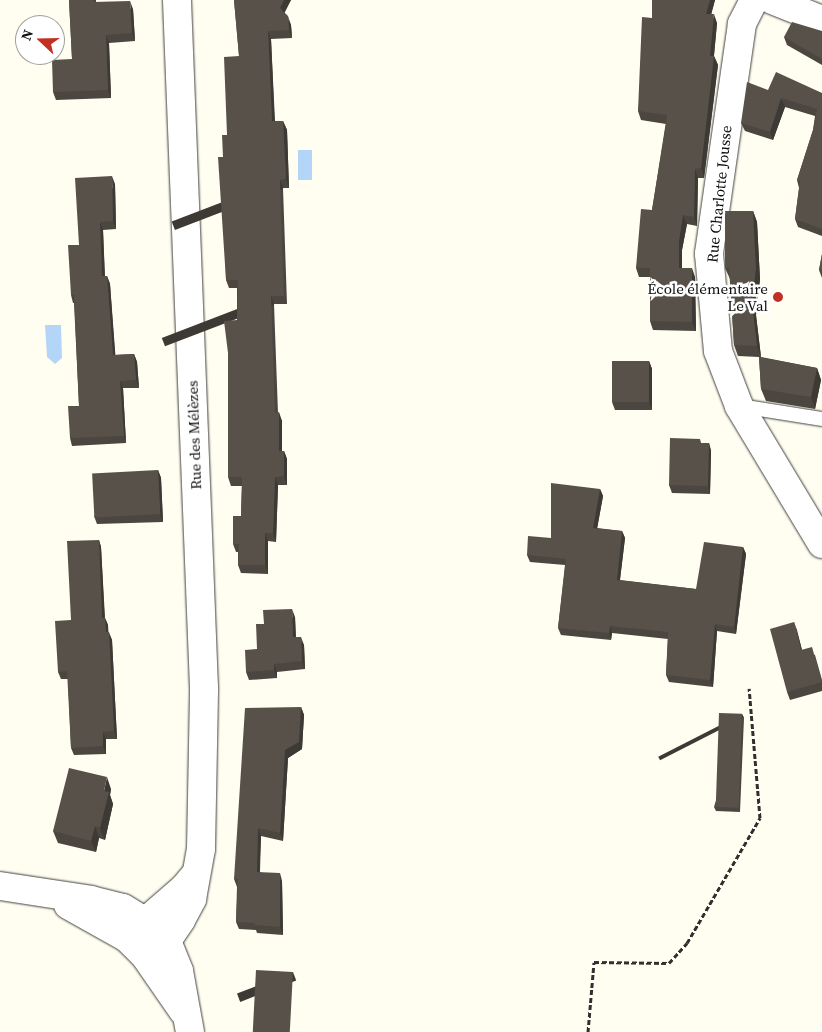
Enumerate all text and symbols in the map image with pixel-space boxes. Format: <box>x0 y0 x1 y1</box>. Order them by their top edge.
north arrow <box>15 15 65 65</box>
text: N <box>16 27 38 43</box>
street label: Rue Charlotte Jousse <box>703 124 735 264</box>
place label: École élémentaire Le Val <box>647 279 768 314</box>
marker: École élémentaire Le Val <box>772 291 784 303</box>
street label: Rue des Mélèzes <box>183 380 205 490</box>

